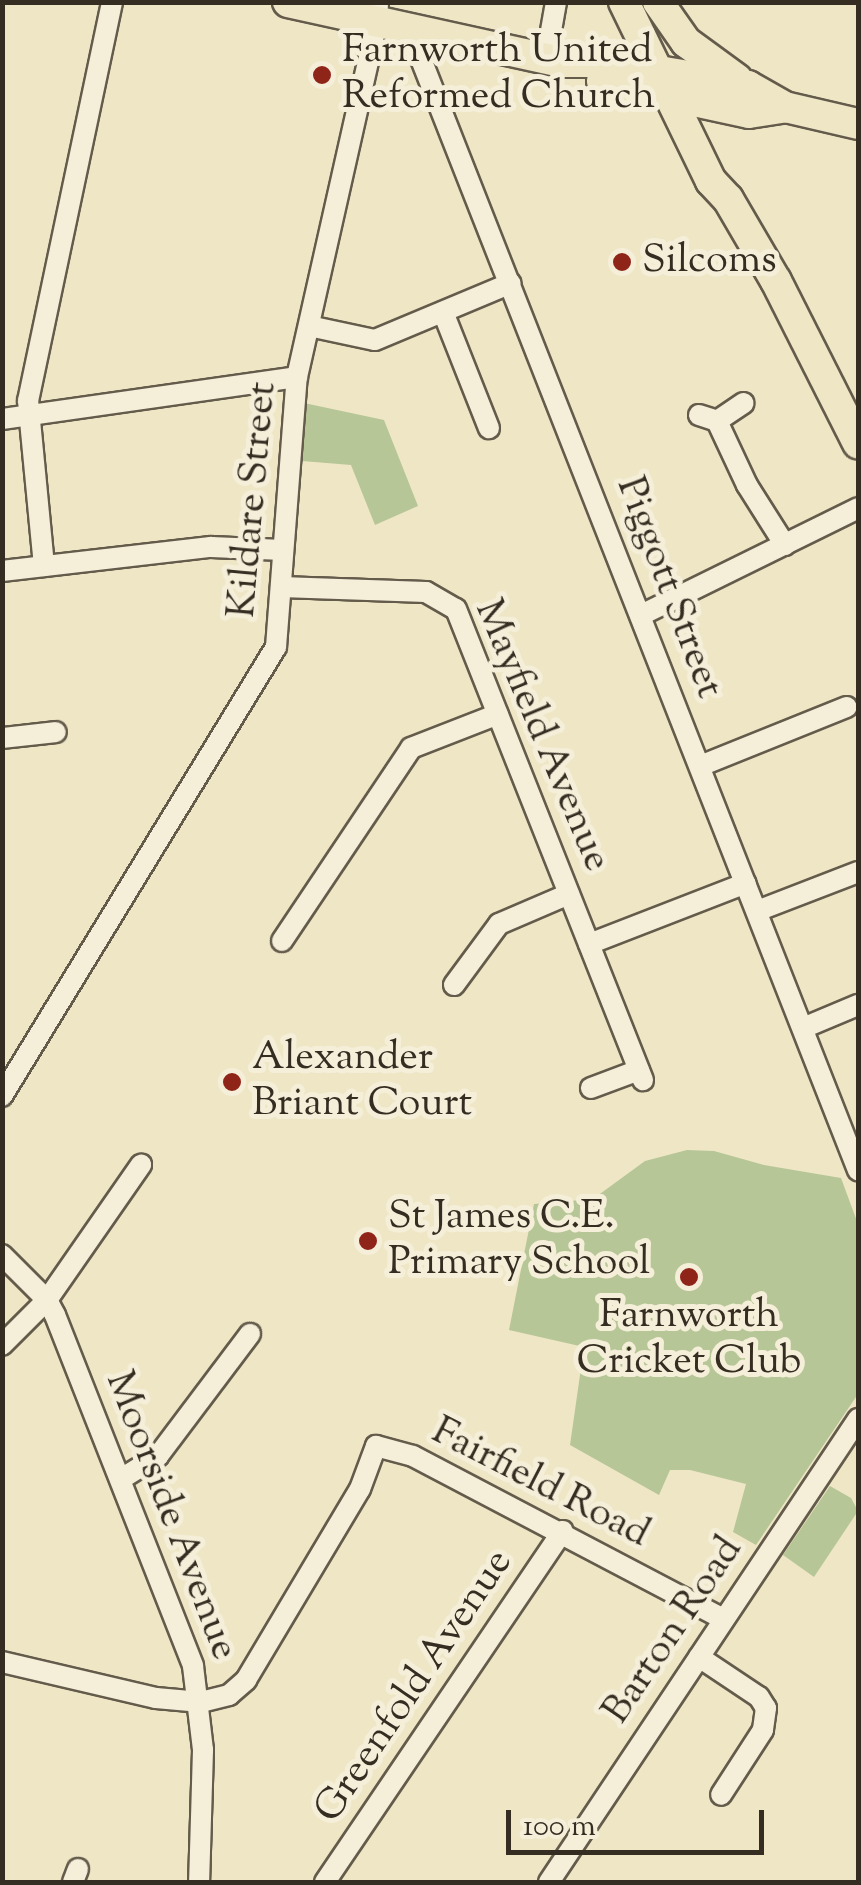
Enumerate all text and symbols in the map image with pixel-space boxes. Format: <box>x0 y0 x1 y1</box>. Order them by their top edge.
place label: Farnworth United Reformed Church <box>342 28 655 122</box>
marker: Farnworth United Reformed Church <box>311 64 333 86</box>
place label: Silcoms <box>642 238 777 286</box>
marker: Silcoms <box>611 251 633 273</box>
street label: Kildare Street <box>220 380 288 620</box>
street label: Piggott Street <box>604 471 732 705</box>
street label: Mayfield Avenue <box>462 593 620 879</box>
place label: Alexander Briant Court <box>252 1035 472 1129</box>
marker: Alexander Briant Court <box>221 1071 243 1093</box>
place label: St James C.E. Primary School <box>388 1194 650 1288</box>
marker: St James C.E. Primary School <box>357 1230 379 1252</box>
marker: Farnworth Cricket Club <box>678 1266 700 1288</box>
place label: Farnworth Cricket Club <box>577 1293 801 1387</box>
street label: Moorside Avenue <box>93 1365 247 1667</box>
street label: Fairfield Road <box>423 1409 657 1559</box>
street label: Barton Road <box>594 1528 754 1734</box>
street label: Greenfold Avenue <box>306 1541 524 1833</box>
scale bar <box>511 1790 768 1852</box>
text: 100 m <box>523 1806 596 1849</box>

